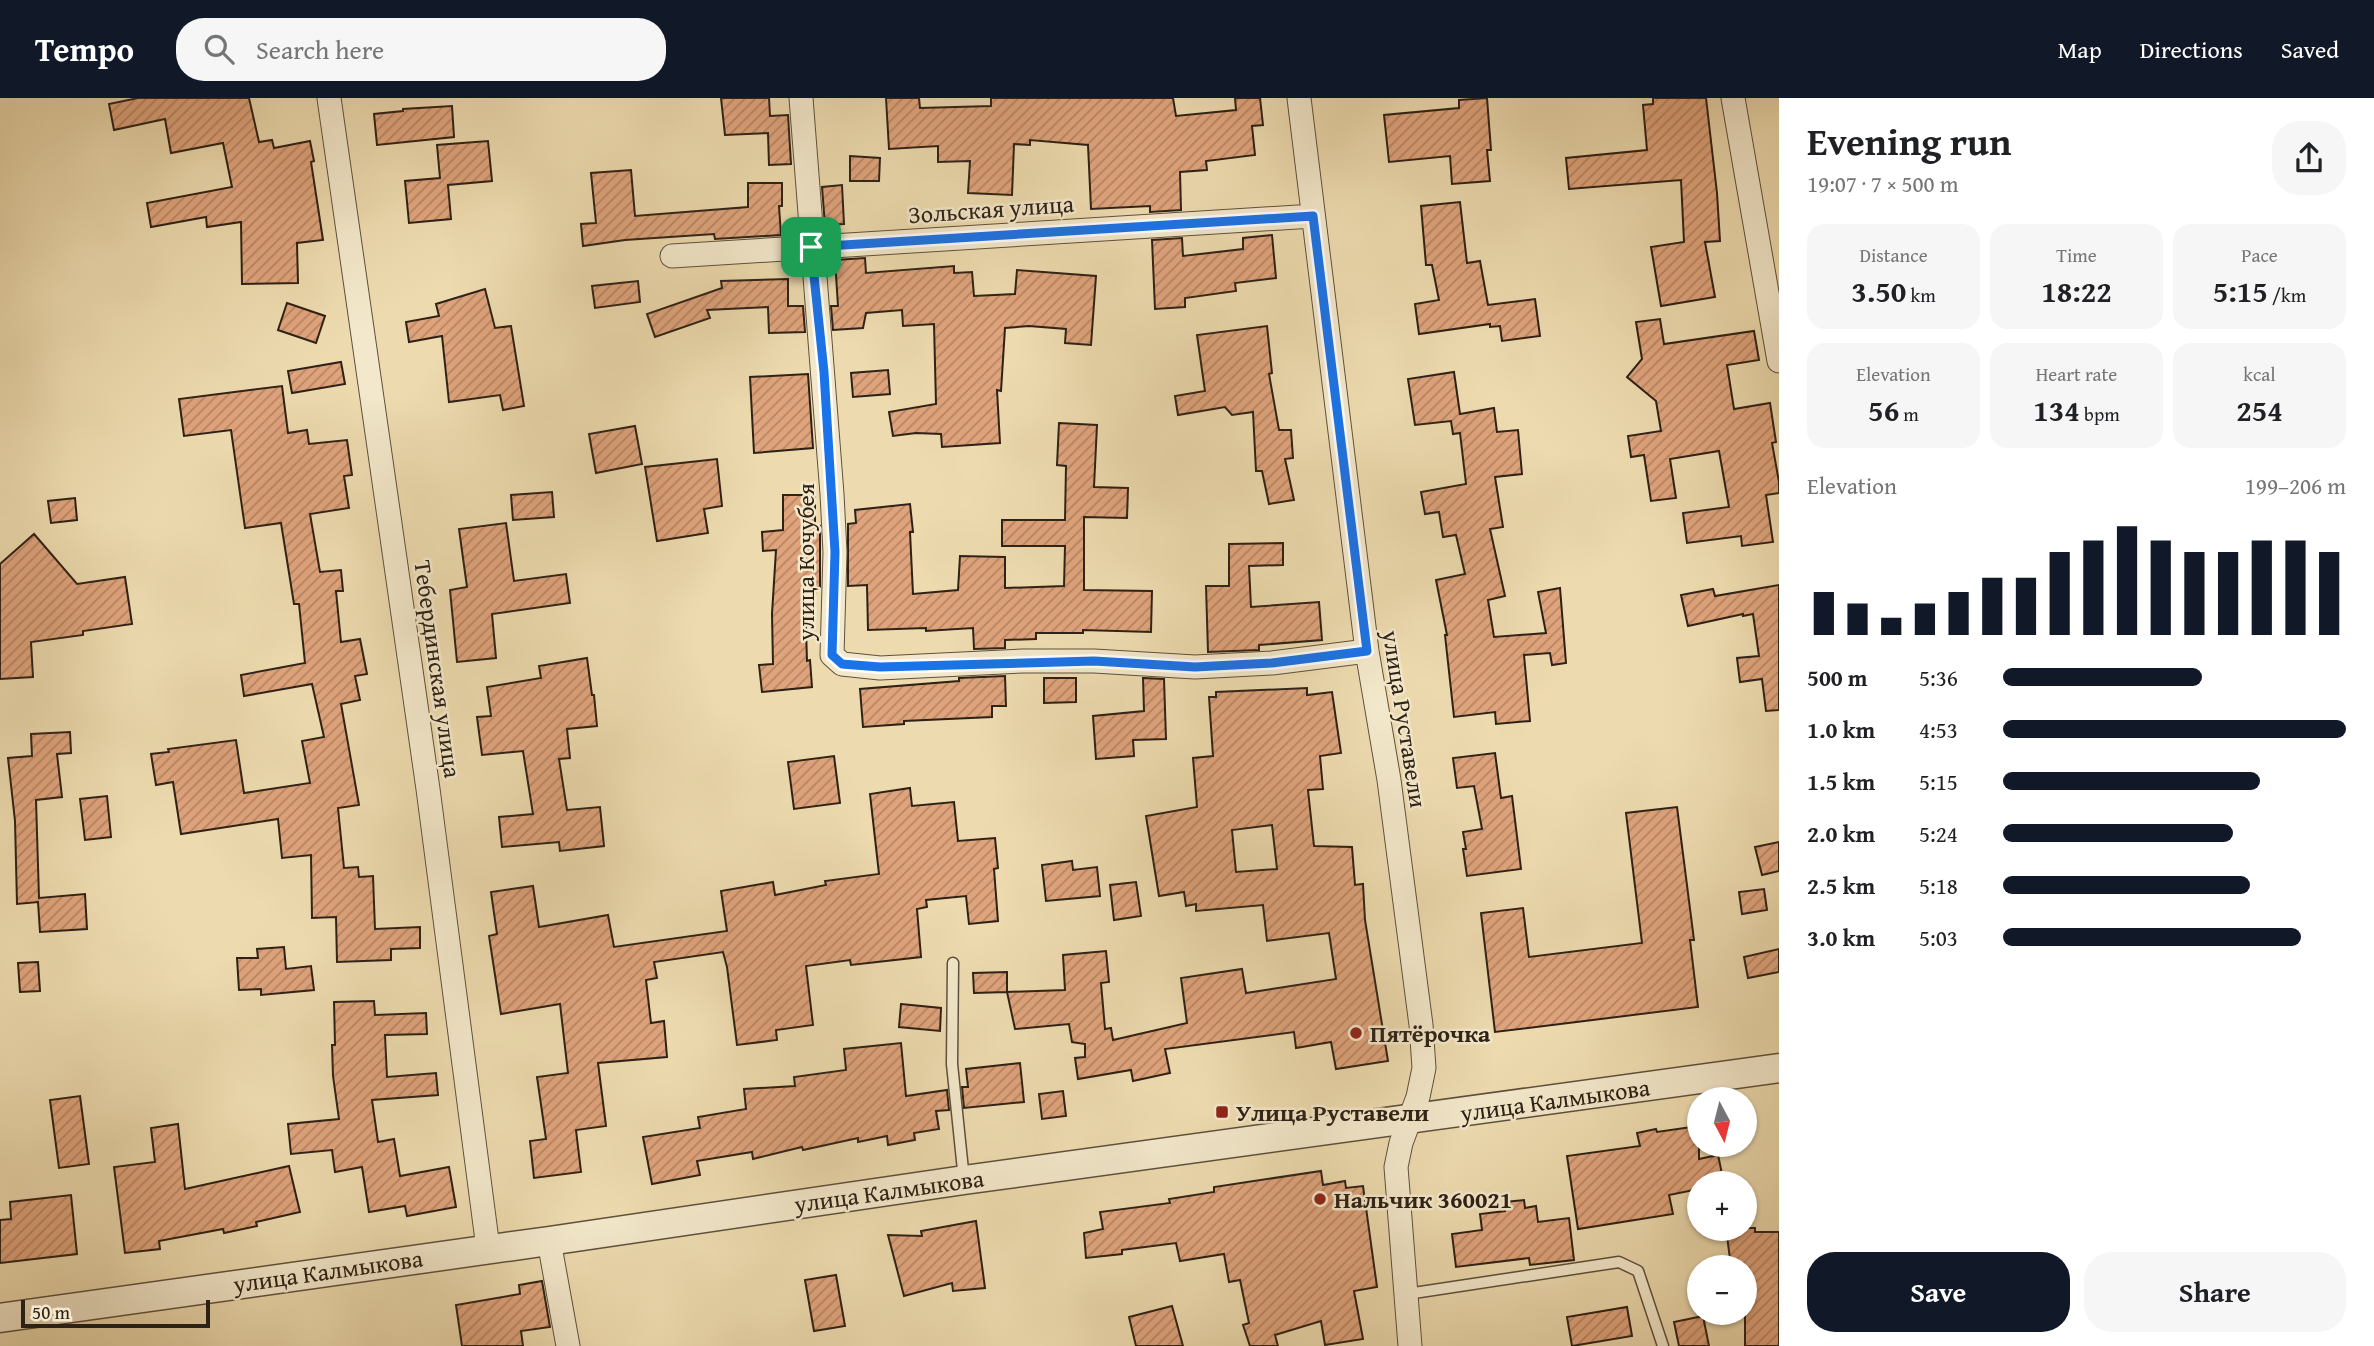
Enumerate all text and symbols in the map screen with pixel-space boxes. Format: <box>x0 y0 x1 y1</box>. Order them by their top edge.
search box <box>176 18 666 81</box>
text: Tempo <box>35 25 134 73</box>
icon: search <box>200 30 238 68</box>
text: Search here <box>256 30 384 69</box>
text: Map <box>2058 32 2102 67</box>
text: Directions <box>2140 32 2243 67</box>
text: Saved <box>2281 32 2339 67</box>
text: Evening run <box>1807 113 2011 169</box>
button: share <box>2272 121 2346 195</box>
text: 19:07 · 7 × 500 m <box>1807 167 1959 200</box>
street label: Зольская улица <box>907 186 1076 232</box>
pin <box>781 217 841 277</box>
icon: arrive <box>792 228 830 266</box>
text: Distance <box>1859 241 1928 269</box>
text: Time <box>2056 241 2097 269</box>
text: Pace <box>2241 241 2278 269</box>
text: 3.50 <box>1851 269 1906 313</box>
text: 18:22 <box>2041 269 2112 313</box>
text: 5:15 <box>2213 269 2268 313</box>
text: km <box>1906 281 1936 309</box>
text: /km <box>2268 281 2306 309</box>
text: Elevation <box>1856 360 1931 388</box>
text: Heart rate <box>2036 360 2117 388</box>
text: kcal <box>2243 360 2276 388</box>
text: 56 <box>1868 388 1899 432</box>
text: 134 <box>2033 388 2080 432</box>
text: 254 <box>2236 388 2283 432</box>
text: m <box>1899 400 1919 428</box>
text: bpm <box>2080 400 2120 428</box>
text: Elevation <box>1807 469 1897 502</box>
text: 199–206 m <box>2245 469 2346 502</box>
street label: улица Кочубея <box>788 483 823 642</box>
street label: Тебердинская улица <box>405 558 471 781</box>
street label: улица Руставели <box>1374 627 1436 810</box>
text: 500 m <box>1807 661 1868 694</box>
text: 5:36 <box>1919 661 1958 694</box>
text: 1.0 km <box>1807 713 1875 746</box>
text: 4:53 <box>1919 713 1958 746</box>
text: 1.5 km <box>1807 765 1875 798</box>
text: 5:15 <box>1919 765 1958 798</box>
text: 2.0 km <box>1807 817 1875 850</box>
text: 5:24 <box>1919 817 1958 850</box>
text: 2.5 km <box>1807 869 1875 902</box>
text: 5:18 <box>1919 869 1958 902</box>
text: 3.0 km <box>1807 921 1875 954</box>
text: 5:03 <box>1919 921 1958 954</box>
place label: Пятёрочка <box>1370 1016 1491 1051</box>
marker: Пятёрочка <box>1348 1025 1364 1041</box>
street label: улица Калмыкова <box>1457 1069 1653 1131</box>
north arrow <box>1687 1087 1757 1157</box>
map controls <box>1687 1087 1757 1325</box>
place label: Улица Руставели <box>1236 1095 1429 1130</box>
marker: Улица Руставели <box>1214 1104 1230 1120</box>
street label: улица Калмыкова <box>791 1160 987 1222</box>
button: + <box>1687 1171 1757 1241</box>
place label: Нальчик 360021 <box>1334 1182 1512 1217</box>
marker: Нальчик 360021 <box>1312 1191 1328 1207</box>
street label: улица Калмыкова <box>230 1240 426 1302</box>
button: Save <box>1807 1252 2070 1332</box>
button: Share <box>2084 1252 2346 1332</box>
button: − <box>1687 1255 1757 1325</box>
scale bar <box>21 1297 210 1329</box>
text: 50 m <box>32 1298 70 1326</box>

